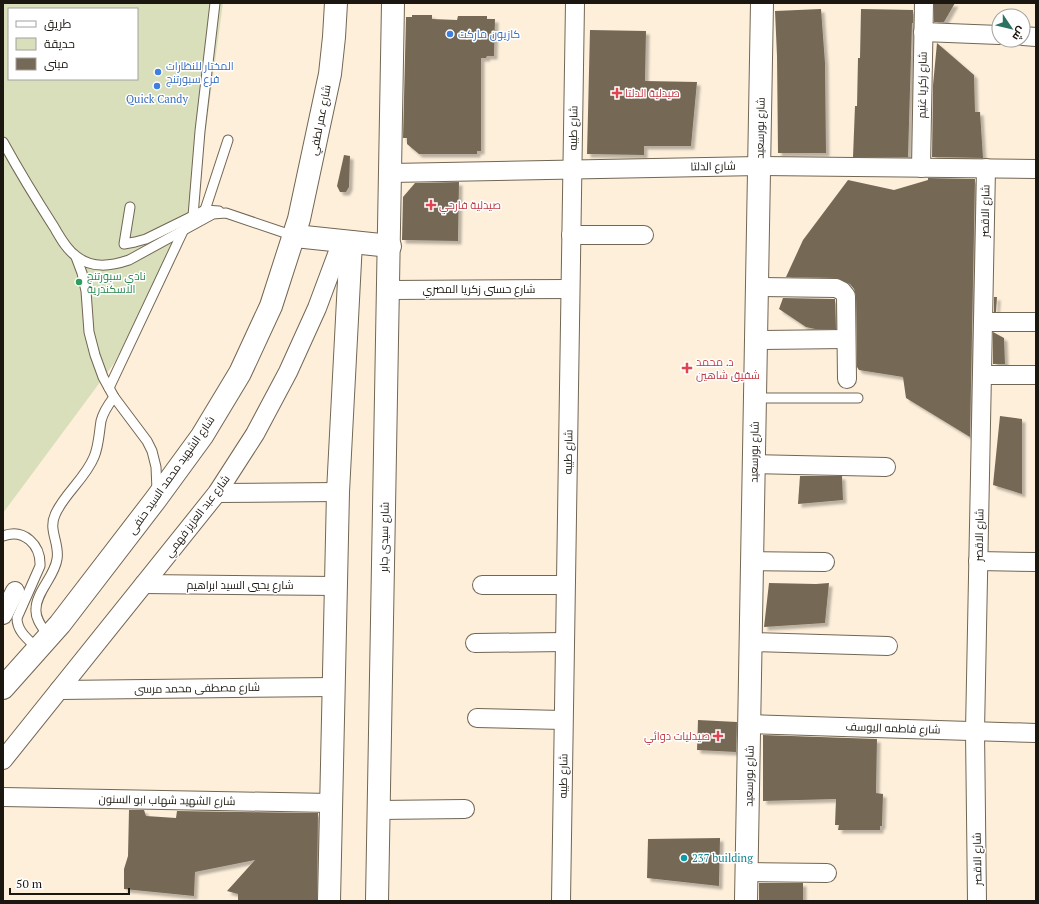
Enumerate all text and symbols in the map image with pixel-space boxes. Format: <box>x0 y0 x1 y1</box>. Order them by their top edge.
legend <box>8 8 138 80</box>
north arrow <box>991 8 1031 48</box>
text: طريق <box>44 16 72 31</box>
text: ش <box>1009 24 1029 44</box>
place label: كازيون ماركت <box>458 27 520 41</box>
marker: كازيون ماركت <box>445 29 455 39</box>
text: حديقة <box>44 36 75 51</box>
street label: شارع زكريا غنيم <box>914 51 931 119</box>
text: مبنى <box>44 56 69 71</box>
place label: المختار للنظارات فرع سبورتنج <box>166 59 234 87</box>
marker: المختار للنظارات فرع سبورتنج <box>153 67 163 77</box>
marker: Quick Candy <box>152 81 162 91</box>
street label: شارع عمر لطفي <box>306 83 336 157</box>
place label: صيدلية الدلتا <box>625 86 680 100</box>
marker: صيدلية الدلتا <box>612 88 622 98</box>
place label: Quick Candy <box>126 92 188 106</box>
street label: شارع بورسعيد <box>752 97 769 159</box>
street label: شارع طيبه <box>566 105 581 151</box>
street label: شارع الدلتا <box>690 159 736 174</box>
street label: شارع الاقصر <box>978 184 993 239</box>
place label: صيدلية فارحي <box>439 198 501 214</box>
marker: صيدلية فارحي <box>426 200 436 210</box>
place label: نادي سبورتنج الاسكندرية <box>87 269 146 296</box>
marker: نادي سبورتنج الاسكندرية <box>74 277 84 287</box>
street label: شارع حسنى زكريا المصري <box>423 282 535 298</box>
place label: د. محمد شفيق شاهين <box>696 355 760 382</box>
marker: د. محمد شفيق شاهين <box>681 362 693 374</box>
street label: شارع الشهيد محمد السيد حنفى <box>125 413 218 538</box>
street label: شارع بورسعيد <box>746 421 763 483</box>
street label: شارع طيبه <box>561 429 576 475</box>
street label: شارع عبد العزيز فهمي <box>161 472 234 561</box>
street label: شارع سيدى جابر <box>376 502 393 573</box>
street label: شارع الاقصر <box>972 508 987 563</box>
street label: شارع يحيي السيد ابراهيم <box>186 578 294 593</box>
street label: شارع مصطفى محمد مرسى <box>134 680 260 697</box>
street label: شارع فاطمه اليوسف <box>845 719 941 738</box>
place label: صيدليات دوائي <box>644 729 710 745</box>
marker: صيدليات دوائي <box>713 731 723 741</box>
street label: شارع بورسعيد <box>741 745 758 807</box>
street label: شارع طيبه <box>556 753 571 799</box>
street label: شارع الشهيد شهاب ابو السنون <box>99 792 235 809</box>
street label: شارع الاقصر <box>970 832 985 887</box>
place label: 237 building <box>692 851 753 865</box>
marker: 237 building <box>679 853 689 863</box>
scale bar <box>10 870 129 896</box>
text: 50 m <box>16 876 43 891</box>

